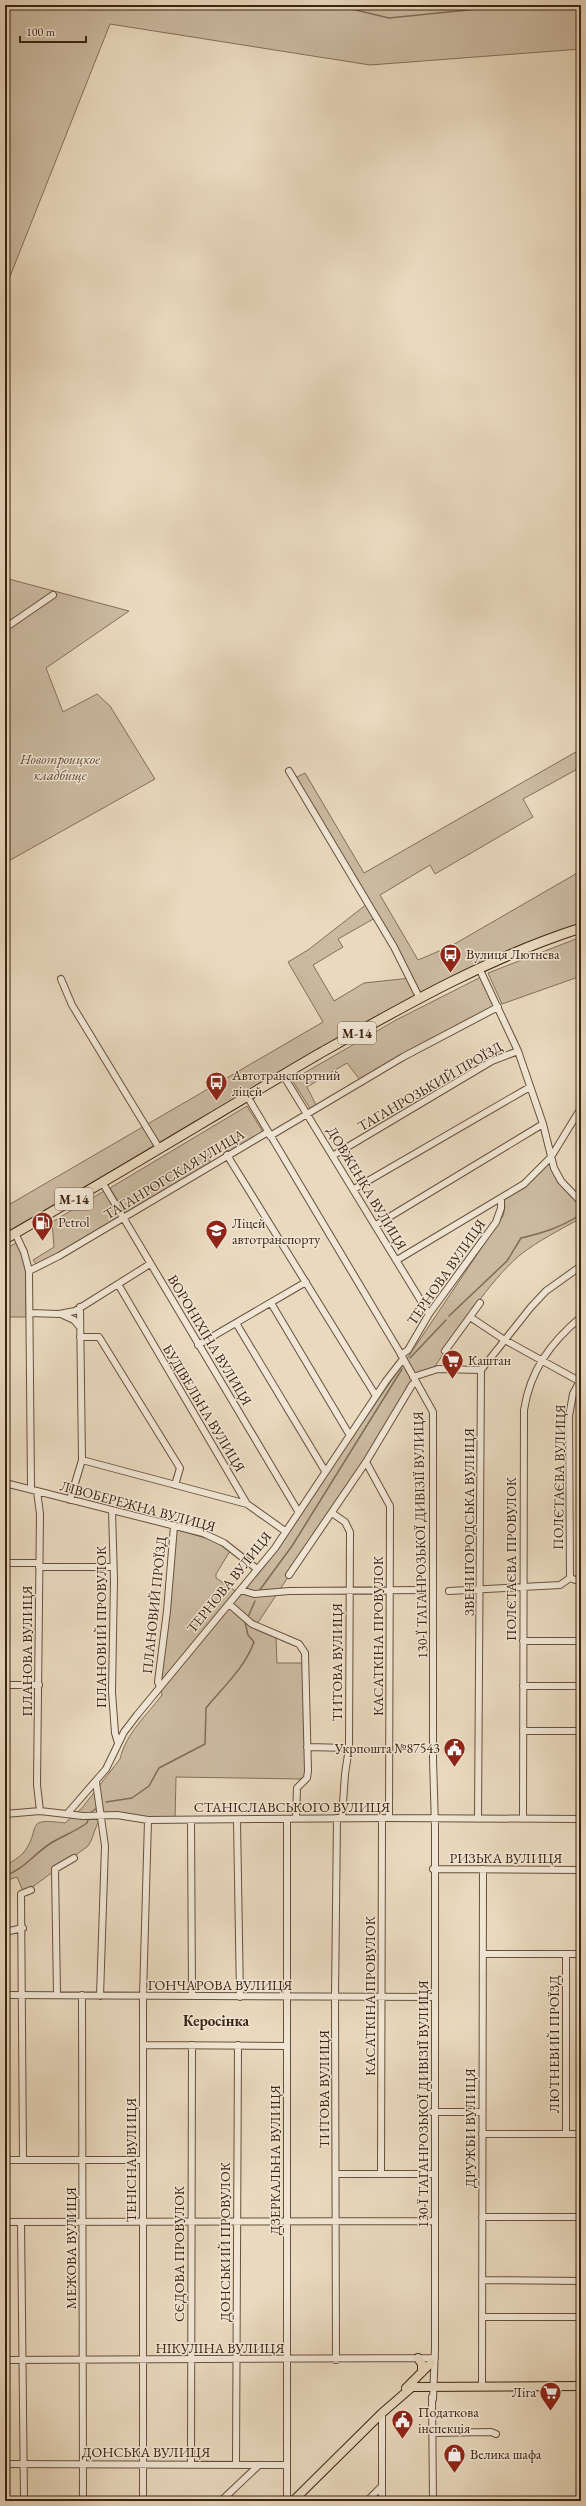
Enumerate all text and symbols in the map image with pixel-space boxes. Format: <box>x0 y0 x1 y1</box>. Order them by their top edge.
scale bar <box>20 18 86 44</box>
text: 100 m <box>26 24 56 40</box>
park label: Новотроицкое кладбище <box>19 750 100 784</box>
bus stop icon: Вулиця Лютнева <box>437 941 463 974</box>
place label: Вулиця Лютнева <box>466 945 560 963</box>
road number: М-14 <box>338 1022 376 1044</box>
street label: ТАГАНРОЗЬКИЙ ПРОЇЗД <box>354 1037 506 1135</box>
place label: Автотранспортний ліцей <box>231 1066 341 1100</box>
bus stop icon: Автотранспортний ліцей <box>204 1070 230 1103</box>
street label: ДОВЖЕНКА ВУЛИЦЯ <box>323 1123 411 1254</box>
street label: ТАГАНРОГСКАЯ УЛИЦА <box>100 1125 248 1223</box>
road number: М-14 <box>55 1188 93 1210</box>
fuel station icon: Petrol <box>29 1209 55 1242</box>
place label: Petrol <box>58 1213 90 1231</box>
place label: Ліцей автотранспорту <box>232 1214 321 1248</box>
street label: ТЕРНОВА ВУЛИЦЯ <box>403 1215 490 1328</box>
school or university icon: Ліцей автотранспорту <box>203 1218 229 1251</box>
street label: ВОРОНІХІНА ВУЛИЦЯ <box>164 1271 256 1409</box>
street label: БУДІВЕЛЬНА ВУЛИЦЯ <box>159 1341 250 1476</box>
supermarket icon: Каштан <box>439 1347 465 1380</box>
place label: Каштан <box>468 1351 511 1369</box>
street label: ПОЛЄТАЄВА ВУЛИЦЯ <box>549 1403 569 1550</box>
street label: 130-Ї ТАГАНРОЗЬКОЇ ДИВІЗІЇ ВУЛИЦЯ <box>409 1410 431 1659</box>
street label: ЗВЕНИГОРОДСЬКА ВУЛИЦЯ <box>460 1427 478 1616</box>
street label: ПОЛЄТАЄВА ПРОВУЛОК <box>502 1476 520 1641</box>
street label: ЛІВОБЕРЕЖНА ВУЛИЦЯ <box>58 1477 218 1536</box>
street label: ТЕРНОВА ВУЛИЦЯ <box>183 1527 276 1636</box>
street label: ПЛАНОВИЙ ПРОЇЗД <box>138 1535 170 1675</box>
street label: ПЛАНОВИЙ ПРОВУЛОК <box>92 1545 110 1708</box>
street label: КАСАТКІНА ПРОВУЛОК <box>369 1555 387 1716</box>
street label: ПЛАНОВА ВУЛИЦЯ <box>18 1585 36 1717</box>
street label: ТИТОВА ВУЛИЦЯ <box>328 1602 346 1721</box>
public building icon: Укрпошта №87543 <box>442 1735 468 1768</box>
place label: Укрпошта №87543 <box>334 1739 440 1757</box>
street label: СТАНІСЛАВСЬКОГО ВУЛИЦЯ <box>194 1798 391 1816</box>
street label: РИЗЬКА ВУЛИЦЯ <box>450 1849 563 1867</box>
street label: КАСАТКІНА ПРОВУЛОК <box>361 1915 379 2076</box>
street label: ЛЮТНЕВИЙ ПРОЇЗД <box>545 1975 563 2113</box>
street label: ГОНЧАРОВА ВУЛИЦЯ <box>148 1976 293 1994</box>
street label: 130-Ї ТАГАНРОЗЬКОЇ ДИВІЗІЇ ВУЛИЦЯ <box>414 1980 432 2228</box>
district label: Керосінка <box>183 2011 250 2030</box>
street label: ТИТОВА ВУЛИЦЯ <box>315 2029 333 2148</box>
street label: ДРУЖБИ ВУЛИЦЯ <box>461 2067 479 2188</box>
street label: ДЗЕРКАЛЬНА ВУЛИЦЯ <box>266 2084 284 2235</box>
street label: ТЕНІСНА ВУЛИЦЯ <box>122 2097 140 2222</box>
street label: ДОНСЬКИЙ ПРОВУЛОК <box>216 2161 234 2322</box>
street label: СЄДОВА ПРОВУЛОК <box>170 2185 188 2322</box>
street label: МЕЖОВА ВУЛИЦЯ <box>62 2186 80 2309</box>
street label: НІКУЛІНА ВУЛИЦЯ <box>155 2339 285 2357</box>
supermarket icon: Ліга <box>538 2379 564 2412</box>
place label: Ліга <box>512 2383 536 2401</box>
place label: Податкова інспекція <box>418 2403 479 2437</box>
public building icon: Податкова інспекція <box>389 2407 415 2440</box>
shop icon: Велика шафа <box>442 2441 468 2474</box>
street label: ДОНСЬКА ВУЛИЦЯ <box>82 2443 211 2461</box>
place label: Велика шафа <box>470 2445 542 2463</box>

